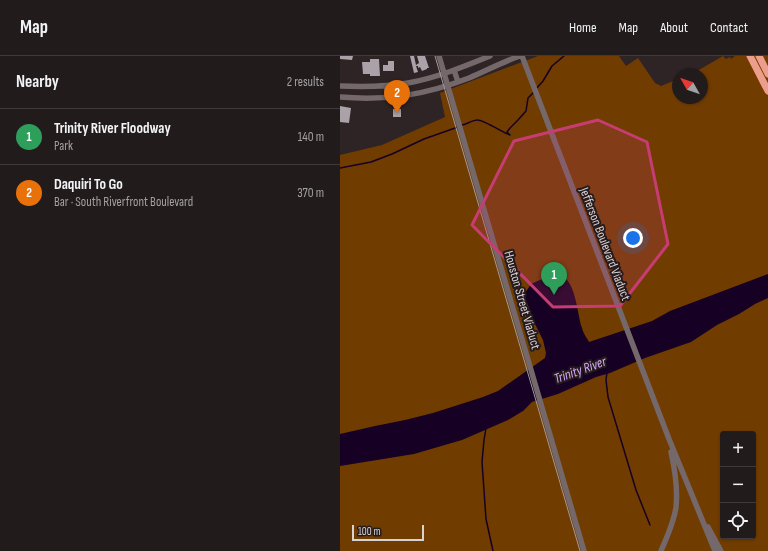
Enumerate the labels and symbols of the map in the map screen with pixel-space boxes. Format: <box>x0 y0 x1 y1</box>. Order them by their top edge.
north arrow <box>672 68 708 104</box>
pin: 2 <box>384 80 410 113</box>
street label: Jefferson Boulevard Viaduct <box>576 184 634 303</box>
your location <box>623 228 643 248</box>
street label: Houston Street Viaduct <box>500 249 544 351</box>
pin: 1 <box>541 262 567 295</box>
water label: Trinity River <box>551 352 610 387</box>
scale bar <box>352 523 424 542</box>

